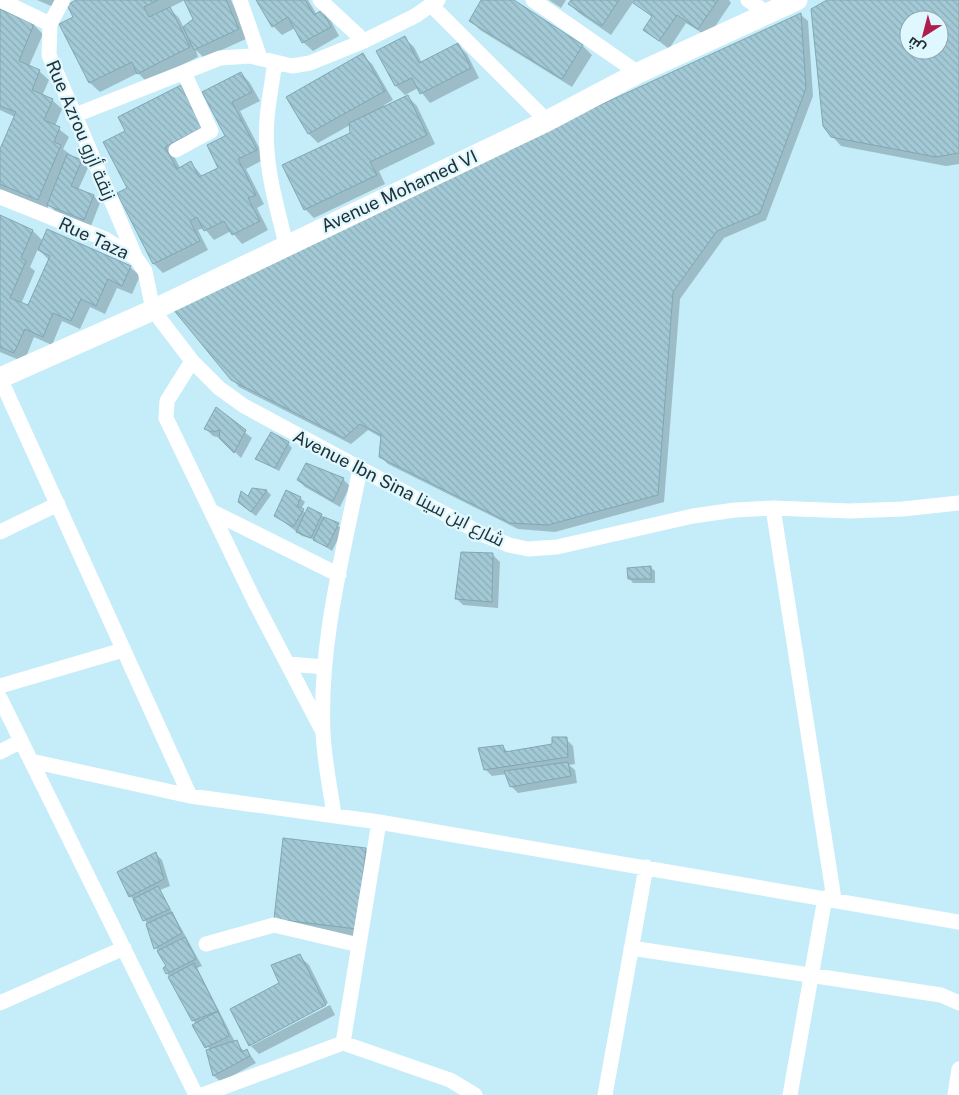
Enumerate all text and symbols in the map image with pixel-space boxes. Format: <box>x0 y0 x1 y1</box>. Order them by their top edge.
north arrow <box>899 10 949 60</box>
text: ش <box>904 33 929 57</box>
street label: Rue Azrou زنقة أزرو <box>41 57 120 204</box>
street label: Avenue Mohamed VI <box>318 146 480 236</box>
street label: Rue Taza <box>55 213 133 263</box>
street label: Avenue Ibn Sina شارع ابن سينا <box>289 425 508 552</box>

